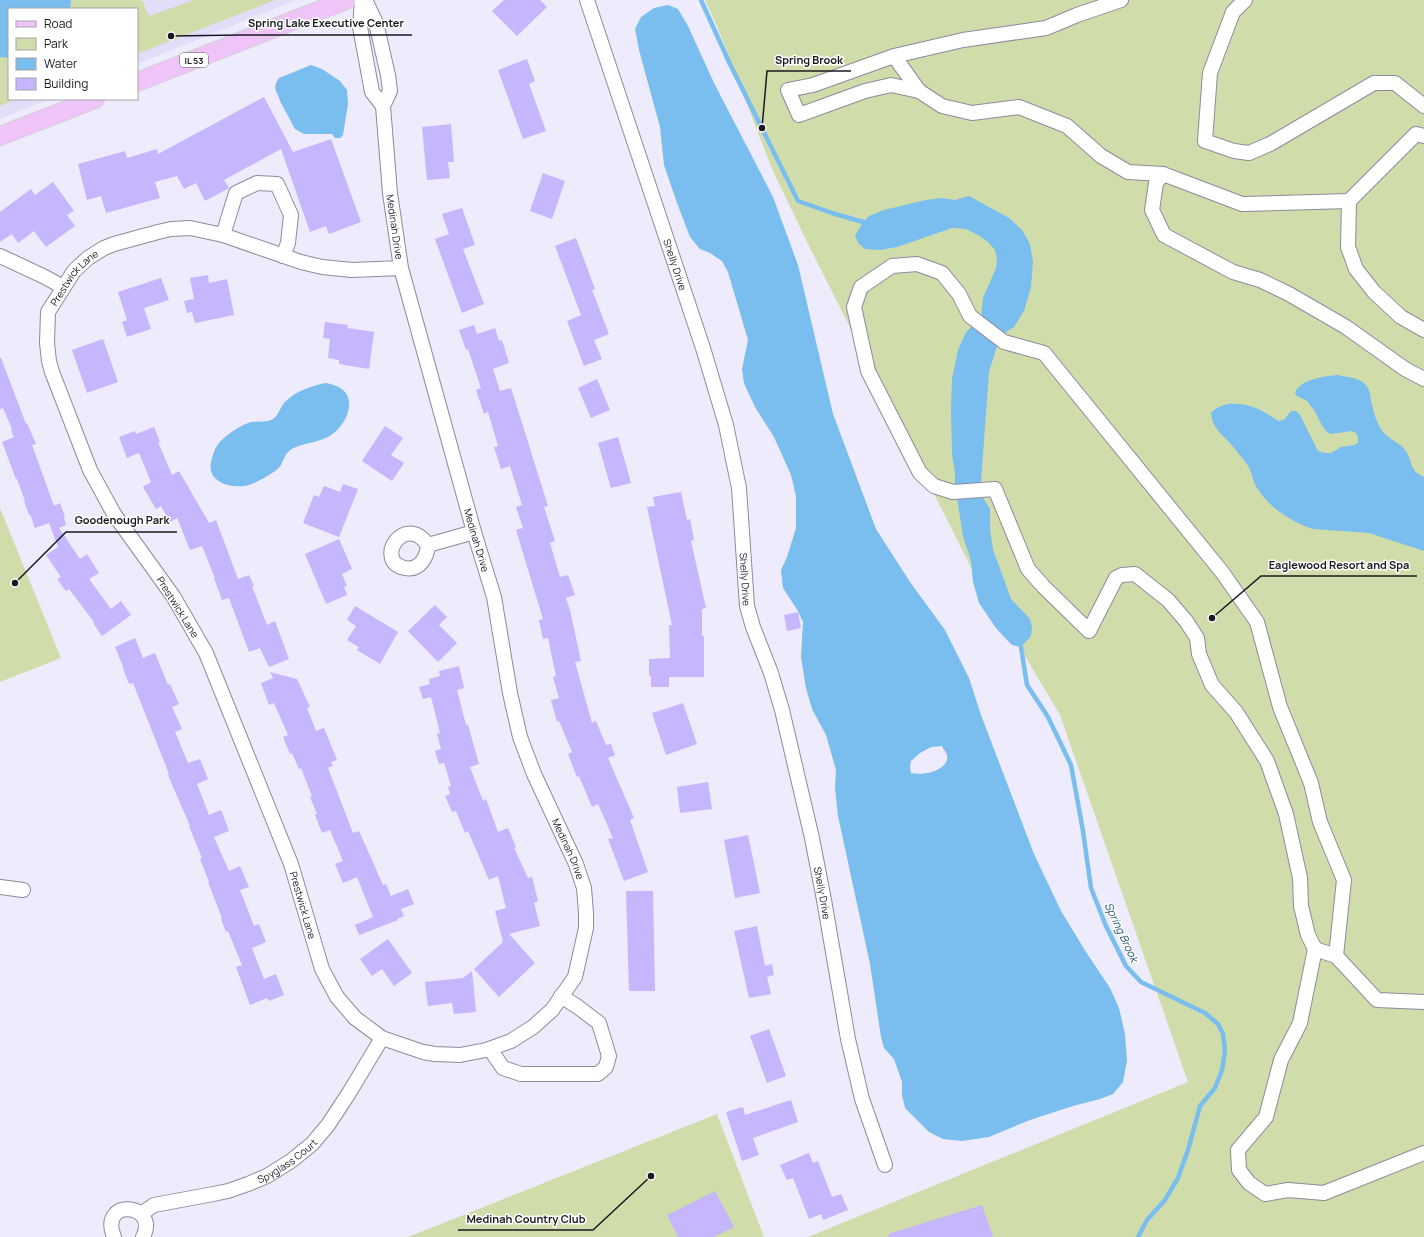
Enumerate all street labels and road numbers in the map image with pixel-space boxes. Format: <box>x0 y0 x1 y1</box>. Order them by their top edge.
road number: IL 53 <box>180 53 208 67</box>
street label: Medinah Drive <box>383 193 407 260</box>
street label: Shelly Drive <box>660 237 690 292</box>
street label: Prestwick Lane <box>47 246 101 308</box>
street label: Medinah Drive <box>461 507 493 574</box>
street label: Shelly Drive <box>736 552 754 607</box>
street label: Prestwick Lane <box>154 574 202 640</box>
street label: Medinah Drive <box>549 816 588 881</box>
street label: Shelly Drive <box>811 865 834 921</box>
street label: Prestwick Lane <box>287 870 319 941</box>
street label: Spyglass Court <box>255 1136 320 1186</box>

